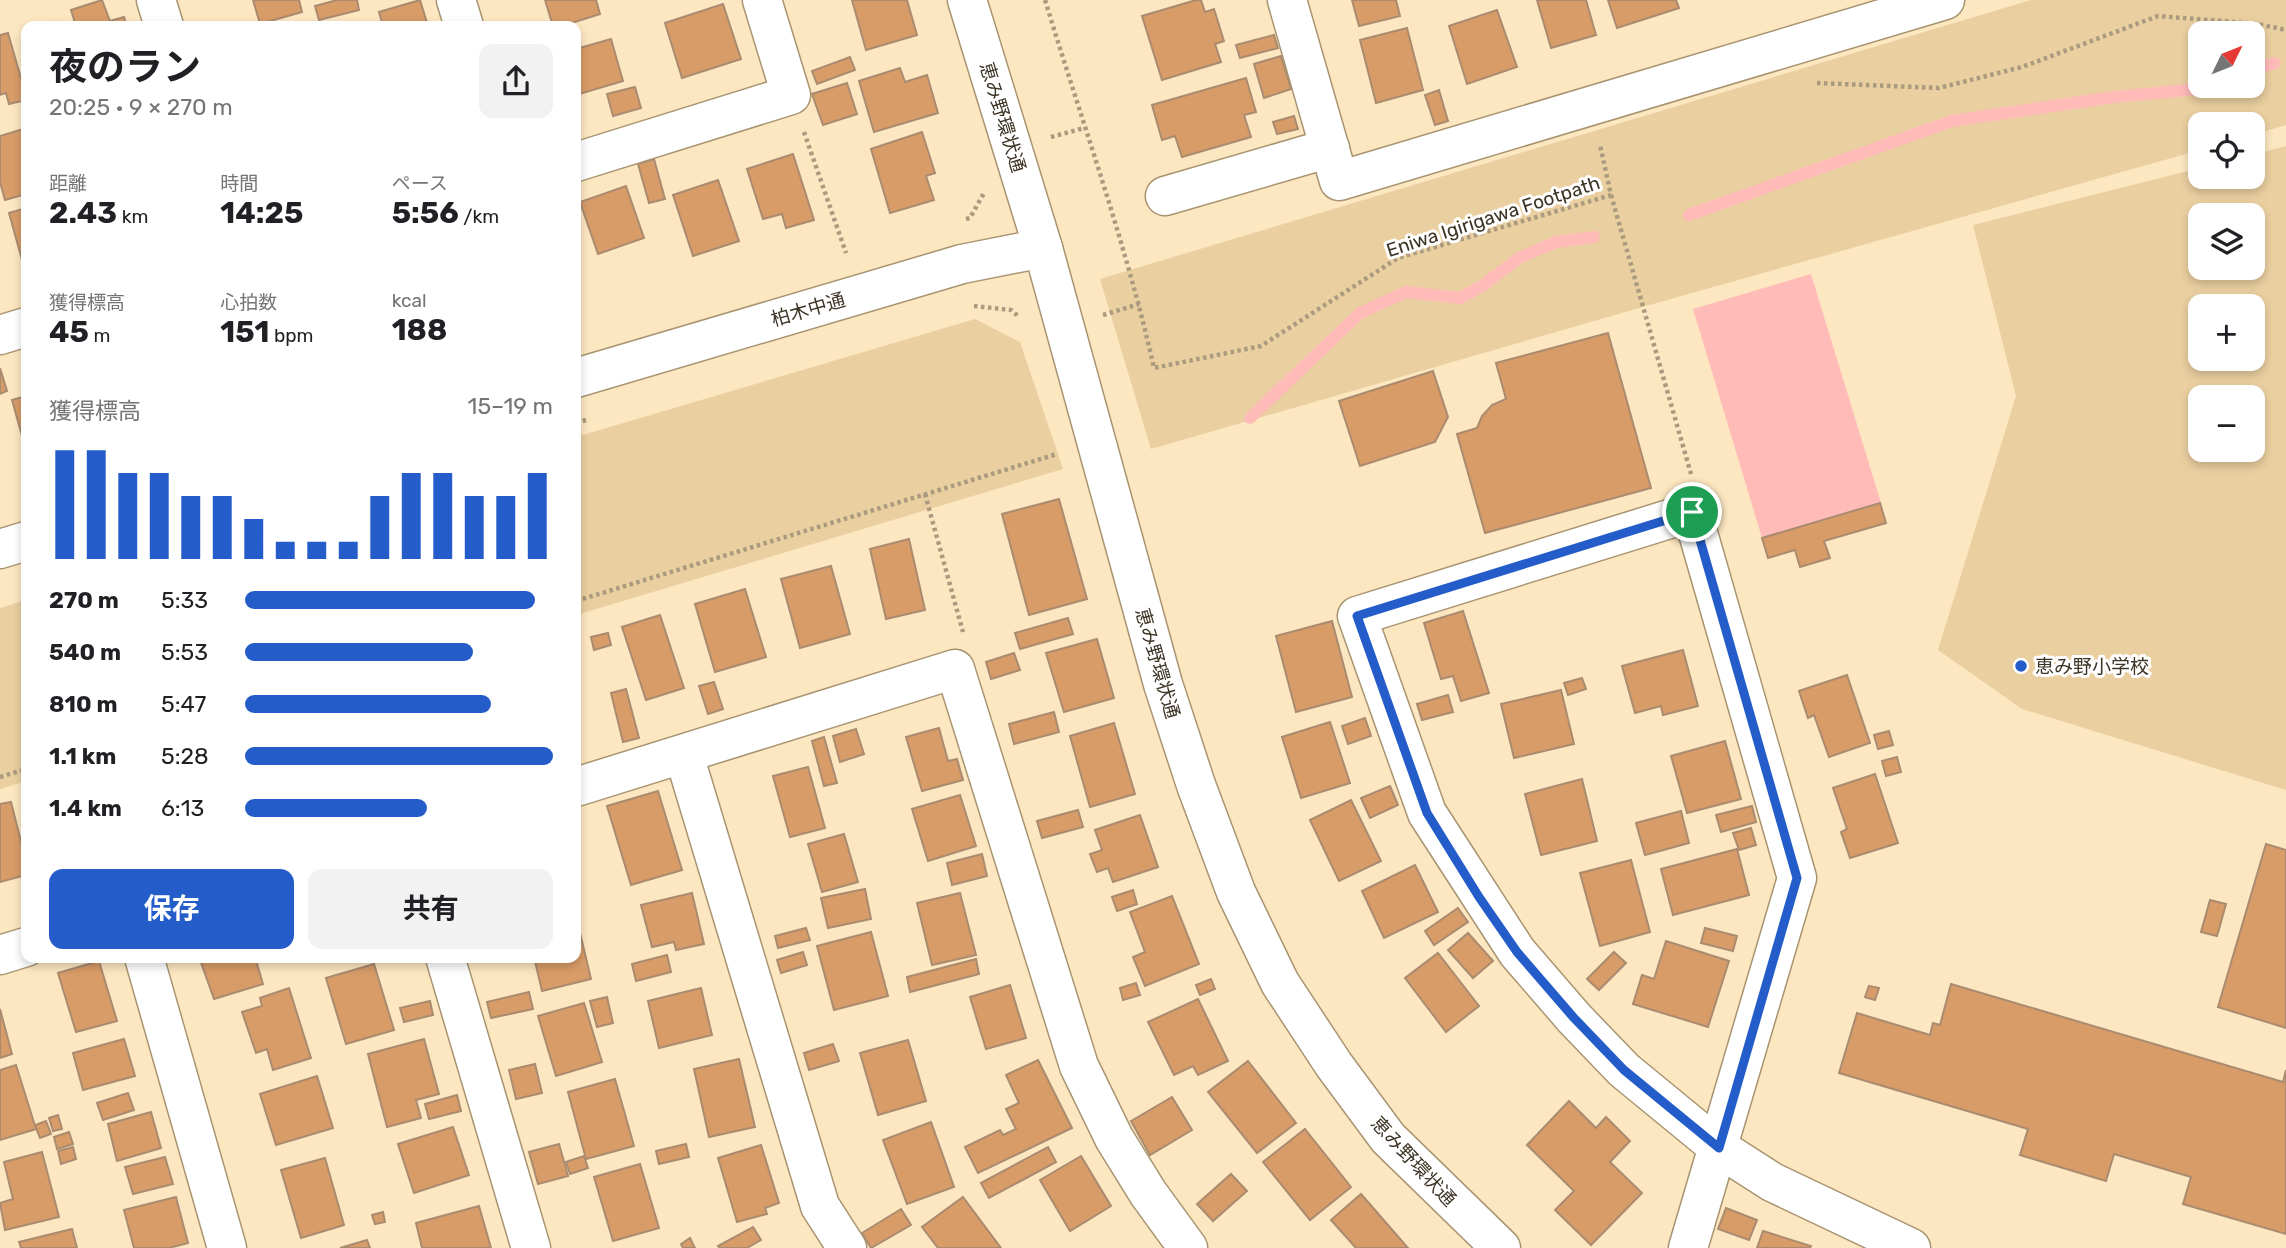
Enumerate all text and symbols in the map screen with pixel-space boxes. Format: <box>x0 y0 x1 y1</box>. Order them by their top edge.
north arrow <box>2188 21 2264 98</box>
map controls <box>2188 21 2265 462</box>
text: 夜のラン <box>49 44 201 90</box>
button: share <box>479 44 553 118</box>
street label: 恵み野環状通 <box>975 59 1030 175</box>
text: 20:25 · 9 × 270 m <box>49 93 233 121</box>
button: locate <box>2188 112 2265 189</box>
street label: Eniwa Igirigawa Footpath <box>1383 171 1603 262</box>
text: 距離 <box>49 172 87 195</box>
text: 時間 <box>220 172 258 195</box>
text: ペース <box>392 172 448 195</box>
text: 2.43 <box>49 195 117 231</box>
text: 14:25 <box>220 195 303 231</box>
text: 5:56 <box>392 195 459 231</box>
button: layers <box>2188 203 2265 280</box>
text: km <box>117 205 148 228</box>
text: /km <box>459 205 499 228</box>
street label: 柏木中通 <box>768 288 848 331</box>
text: kcal <box>392 289 427 312</box>
text: 獲得標高 <box>49 291 125 314</box>
text: 心拍数 <box>220 291 277 314</box>
button: + <box>2188 294 2265 371</box>
text: 188 <box>392 312 447 348</box>
text: 45 <box>49 314 89 350</box>
text: 151 <box>220 314 269 350</box>
text: m <box>89 324 110 347</box>
text: bpm <box>269 324 314 347</box>
button: − <box>2188 385 2265 462</box>
text: 15–19 m <box>468 392 553 420</box>
text: 獲得標高 <box>49 397 141 425</box>
pin <box>1662 482 1722 542</box>
icon: arrive <box>1673 493 1711 531</box>
text: 270 m <box>49 586 119 614</box>
text: 5:33 <box>161 586 208 614</box>
street label: 恵み野環状通 <box>1131 605 1184 721</box>
text: 540 m <box>49 638 121 666</box>
text: 5:53 <box>161 638 208 666</box>
place label: 恵み野小学校 <box>2035 655 2149 678</box>
marker: 恵み野小学校 <box>2013 658 2029 674</box>
text: 810 m <box>49 690 118 718</box>
text: 5:47 <box>161 690 206 718</box>
text: 1.1 km <box>49 742 116 770</box>
text: 5:28 <box>161 742 209 770</box>
text: 1.4 km <box>49 794 122 822</box>
text: 6:13 <box>161 794 204 822</box>
button: 保存 <box>49 869 294 949</box>
button: 共有 <box>308 869 553 949</box>
street label: 恵み野環状通 <box>1366 1112 1461 1211</box>

